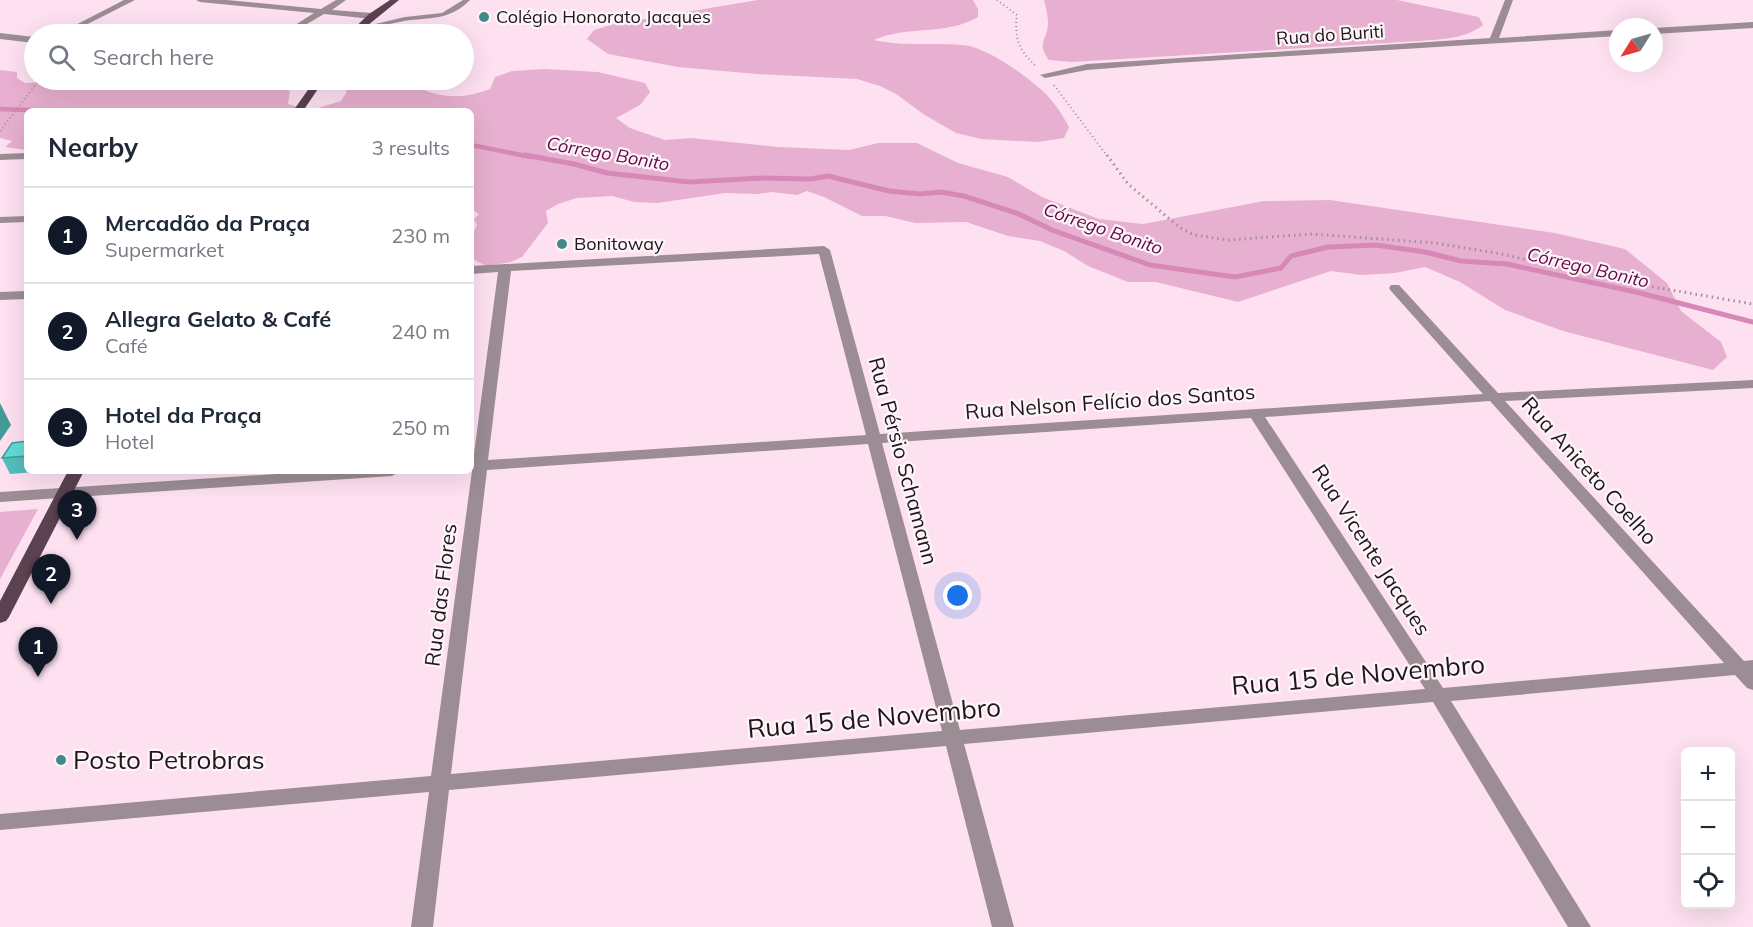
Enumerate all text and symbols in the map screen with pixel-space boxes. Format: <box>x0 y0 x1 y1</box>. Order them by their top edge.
place label: Colégio Honorato Jacques <box>496 5 711 28</box>
marker: Colégio Honorato Jacques <box>477 10 491 24</box>
north arrow <box>1609 18 1663 72</box>
street label: Rua do Buriti <box>1275 19 1385 50</box>
search box <box>24 24 474 90</box>
icon: search <box>45 41 78 74</box>
text: Search here <box>93 43 214 71</box>
text: Nearby <box>48 131 138 164</box>
water label: Córrego Bonito <box>545 131 671 176</box>
text: 3 results <box>372 135 450 160</box>
water label: Córrego Bonito <box>1041 197 1166 260</box>
text: Mercadão da Praça <box>105 209 310 237</box>
text: 1 <box>62 223 74 248</box>
text: 230 m <box>391 223 450 248</box>
place label: Bonitoway <box>574 232 664 255</box>
text: Supermarket <box>105 237 224 262</box>
marker: Bonitoway <box>555 237 569 251</box>
water label: Córrego Bonito <box>1525 242 1651 293</box>
text: Allegra Gelato & Café <box>105 305 331 333</box>
text: 2 <box>62 319 74 344</box>
text: 240 m <box>391 319 450 344</box>
text: Café <box>105 333 148 358</box>
street label: Rua Pérsio Schamann <box>864 354 944 567</box>
street label: Rua Nelson Felício dos Santos <box>964 378 1256 424</box>
street label: Rua Aniceto Coelho <box>1516 391 1663 550</box>
text: Hotel da Praça <box>105 401 262 429</box>
text: 3 <box>62 415 74 440</box>
text: 250 m <box>391 415 450 440</box>
text: Hotel <box>105 429 154 454</box>
street label: Rua Vicente Jacques <box>1307 459 1437 640</box>
pin: 3 <box>58 490 97 540</box>
street label: Rua das Flores <box>418 522 462 668</box>
pin: 2 <box>32 554 70 604</box>
your location <box>943 581 972 610</box>
pin: 1 <box>18 628 57 677</box>
street label: Rua 15 de Novembro <box>1230 647 1486 702</box>
street label: Rua 15 de Novembro <box>746 690 1002 745</box>
place label: Posto Petrobras <box>73 743 265 776</box>
map controls <box>1681 747 1735 909</box>
button: + <box>1681 747 1735 801</box>
marker: Posto Petrobras <box>54 753 68 767</box>
button: − <box>1681 801 1735 855</box>
button: locate <box>1681 855 1735 909</box>

